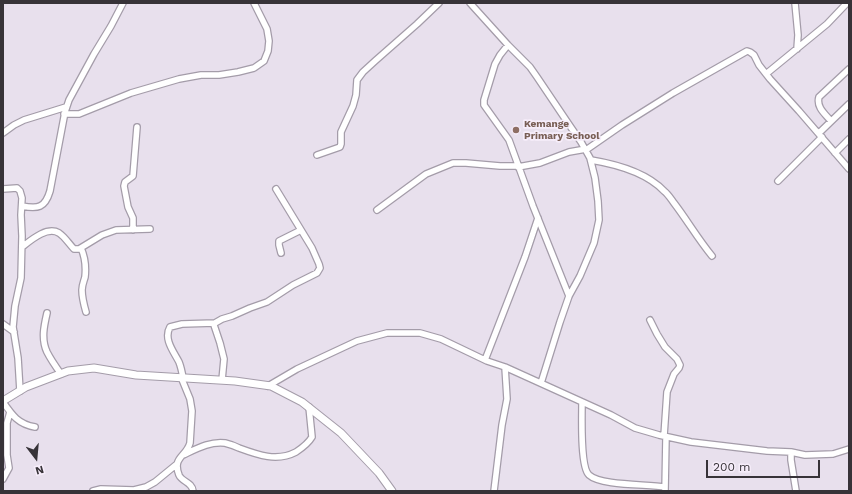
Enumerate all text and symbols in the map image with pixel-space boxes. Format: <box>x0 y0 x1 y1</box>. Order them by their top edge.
place label: Kemange Primary School <box>524 118 599 142</box>
marker: Kemange Primary School <box>511 125 521 135</box>
north arrow <box>16 438 56 478</box>
scale bar <box>708 452 822 478</box>
text: 200 m <box>713 460 750 474</box>
text: N <box>34 463 45 477</box>

